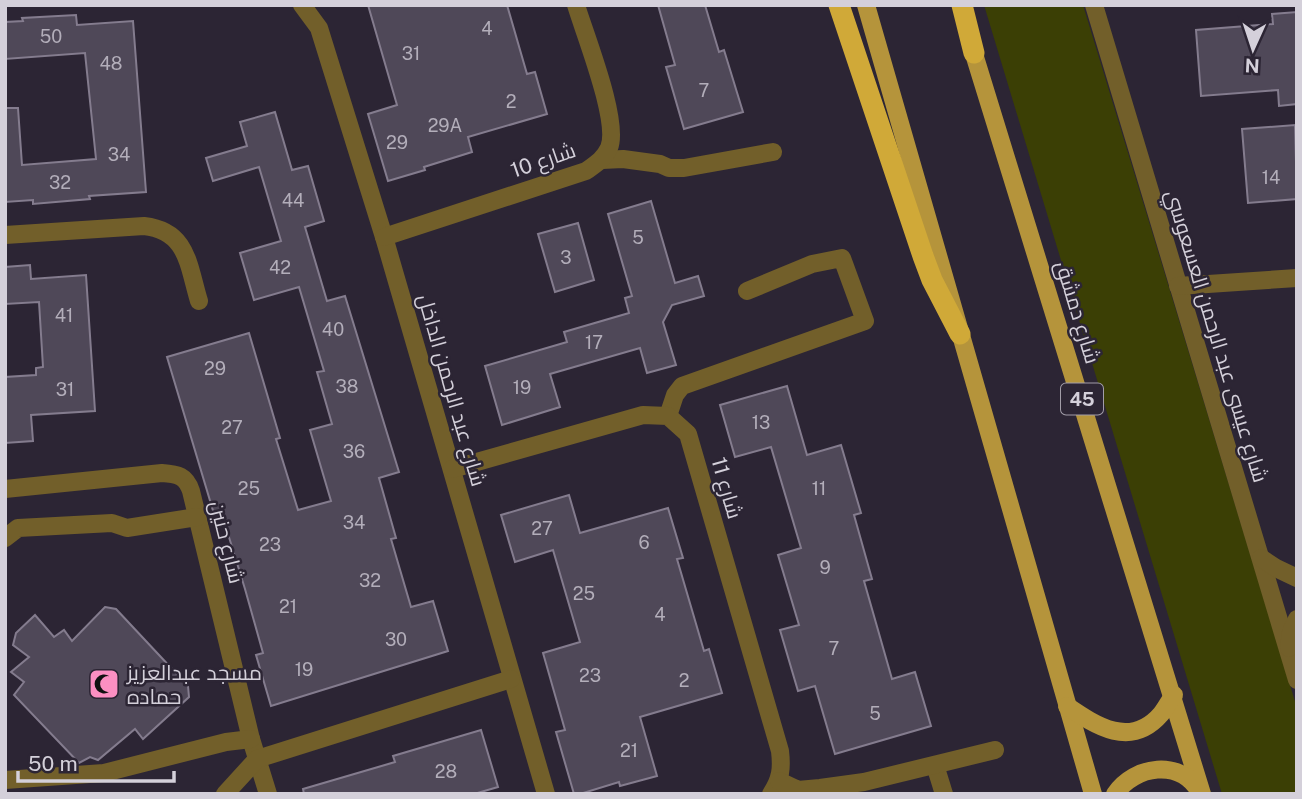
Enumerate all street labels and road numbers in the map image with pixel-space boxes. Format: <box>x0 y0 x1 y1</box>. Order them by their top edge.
street label: شارع 10 <box>507 137 579 185</box>
street label: شارع عيسى عبد الرحمن العسعوسي <box>1158 187 1273 486</box>
street label: شارع دمشق <box>1049 258 1105 367</box>
street label: شارع عبد الرحمن الداخل <box>411 291 491 489</box>
road number: 45 <box>1061 384 1103 414</box>
street label: شارع 11 <box>704 454 748 522</box>
street label: شارع حنين <box>203 498 249 586</box>

